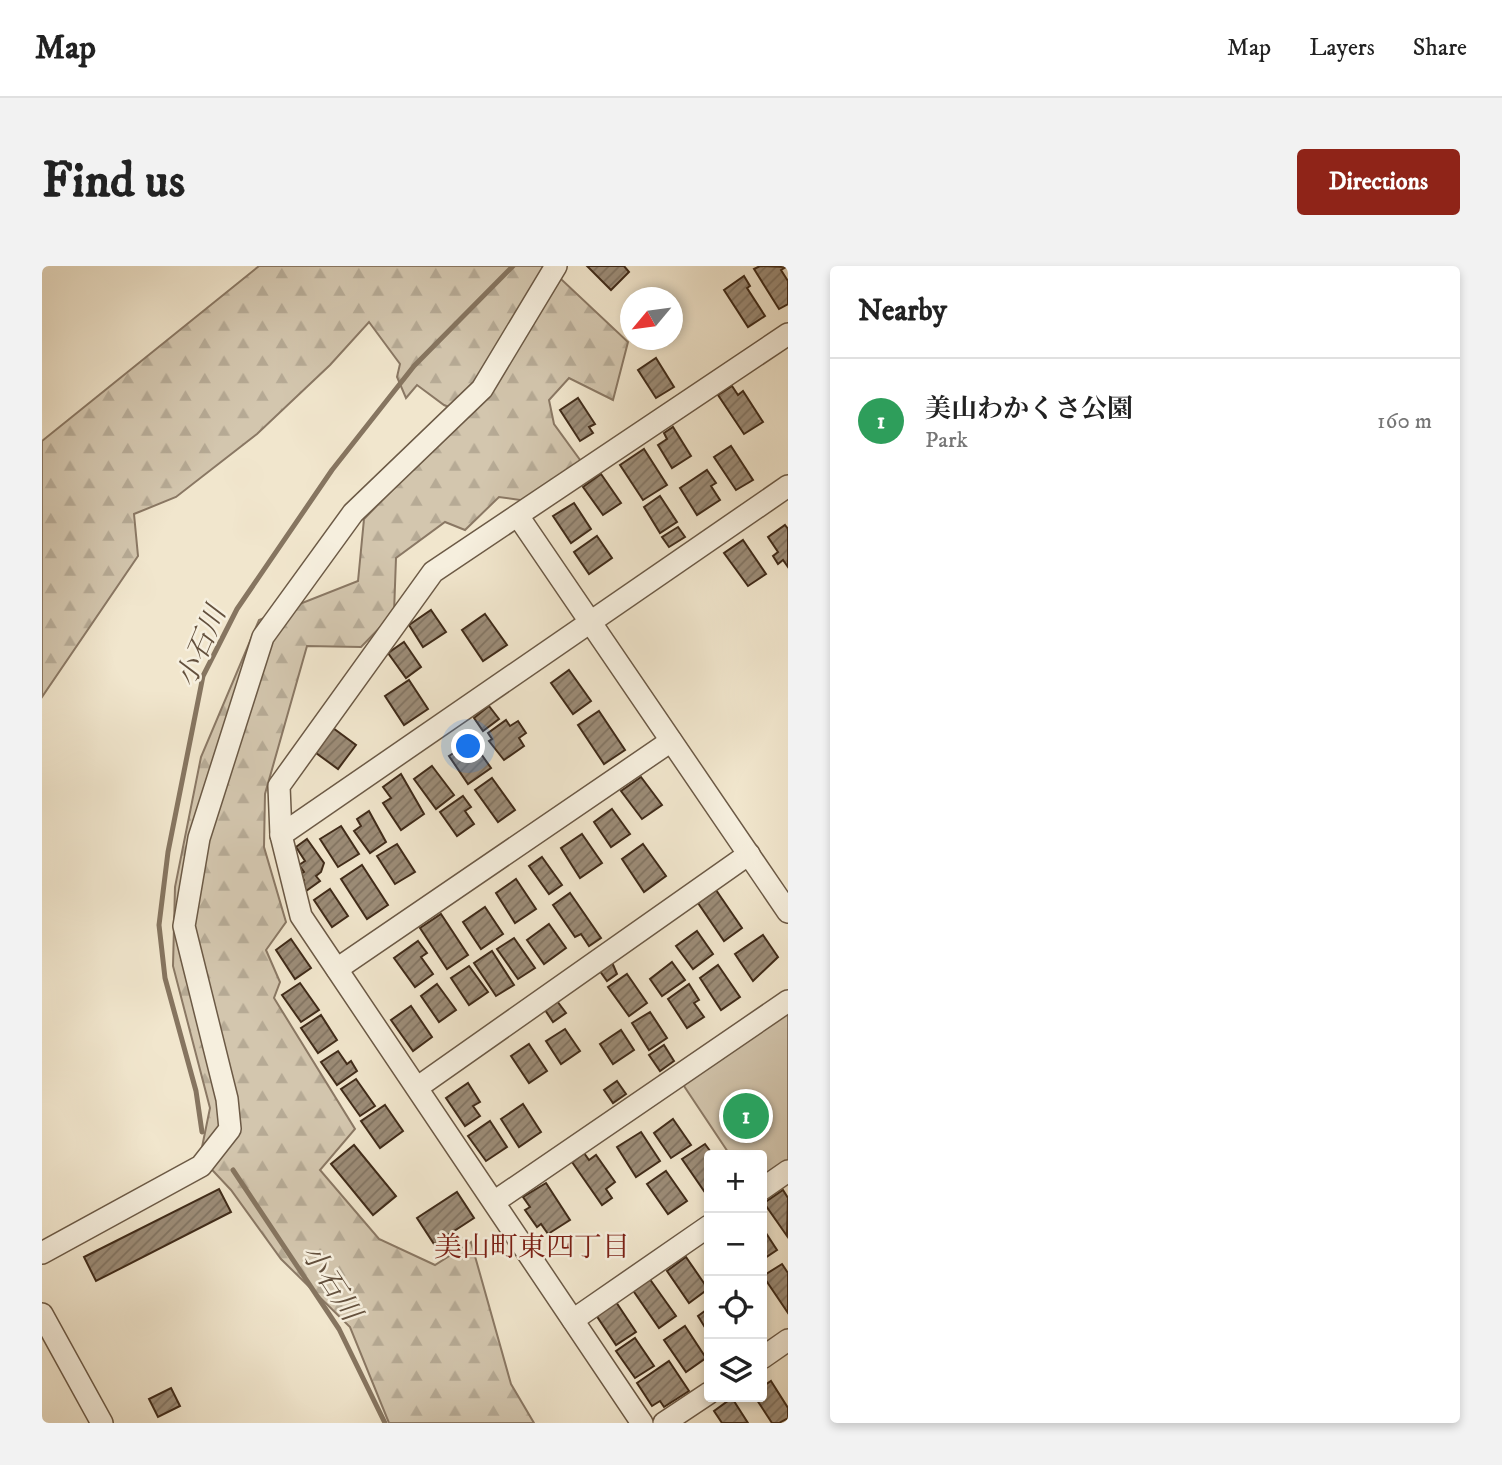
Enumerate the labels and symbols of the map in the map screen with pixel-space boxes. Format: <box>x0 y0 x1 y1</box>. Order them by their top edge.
north arrow <box>620 287 683 350</box>
water label: 小石川 <box>169 598 235 692</box>
your location <box>451 729 485 763</box>
pin: 1 <box>723 1090 769 1142</box>
district label: 美山町東四丁目 <box>434 1230 630 1265</box>
water label: 小石川 <box>293 1238 370 1330</box>

